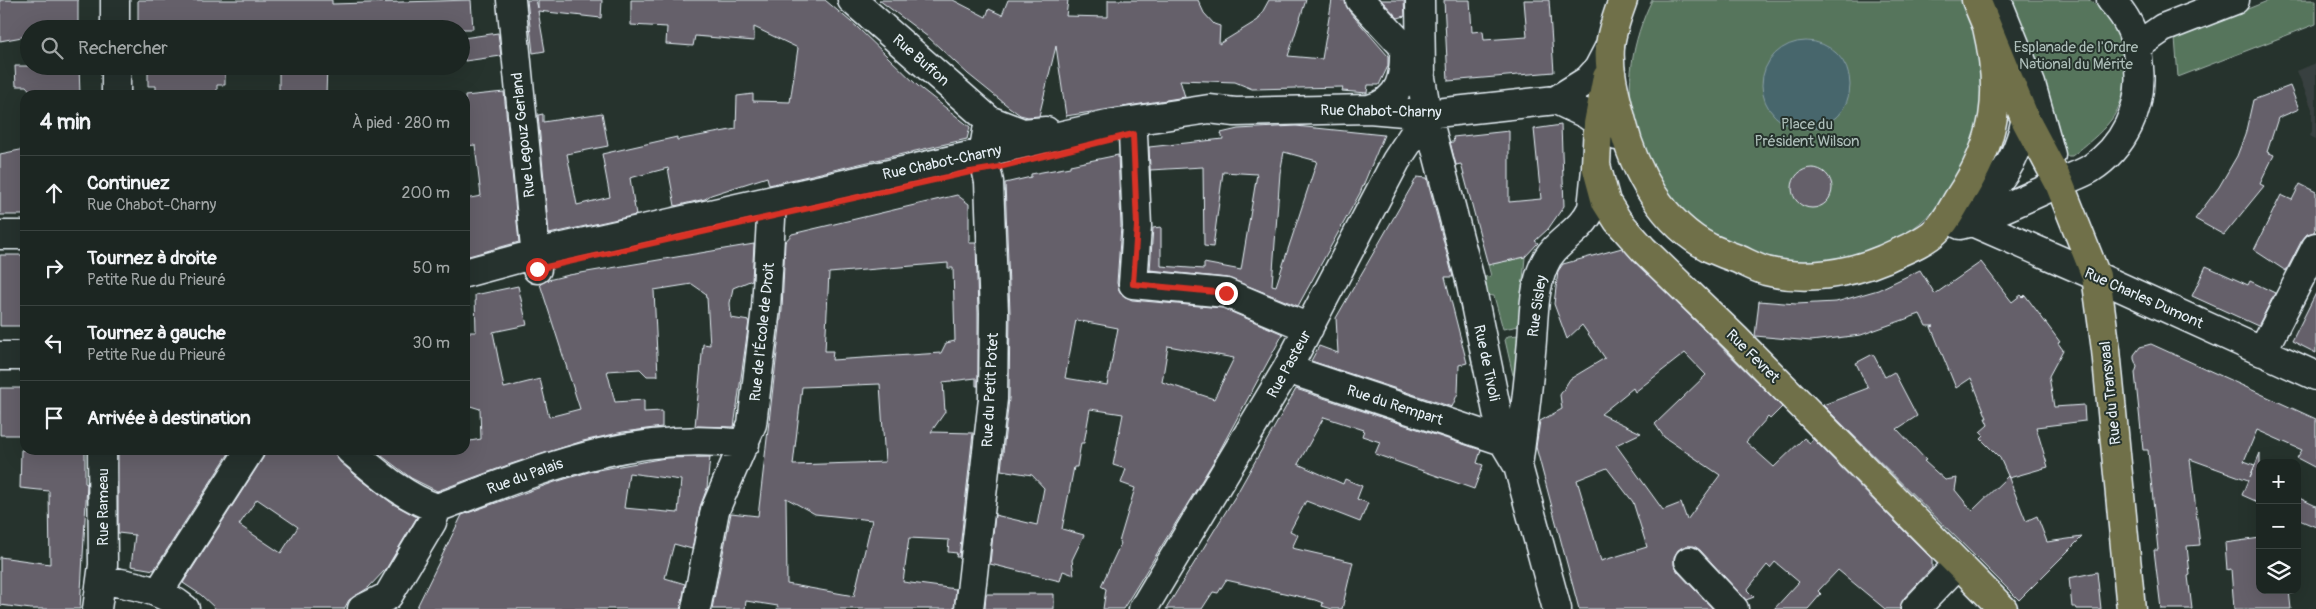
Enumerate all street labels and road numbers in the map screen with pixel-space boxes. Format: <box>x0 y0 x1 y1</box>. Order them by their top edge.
street label: Rue Buffon <box>888 31 953 90</box>
street label: Rue Legouz Gerland <box>507 72 540 198</box>
street label: Rue Chabot-Charny <box>1320 101 1442 122</box>
street label: Rue Chabot-Charny <box>881 140 1004 184</box>
street label: Rue de l'École de Droit <box>746 261 779 402</box>
street label: Rue Charles Dumont <box>2081 264 2207 334</box>
street label: Rue Sisley <box>1524 273 1551 338</box>
street label: Rue de Tivoli <box>1469 323 1504 403</box>
street label: Rue Pasteur <box>1263 326 1316 401</box>
street label: Rue Fevret <box>1722 326 1784 388</box>
street label: Rue du Petit Potet <box>978 331 1003 448</box>
street label: Rue du Transvaal <box>2096 340 2125 446</box>
street label: Rue du Rempart <box>1344 381 1446 430</box>
street label: Rue du Palais <box>485 454 566 499</box>
street label: Rue Rameau <box>94 468 113 546</box>

